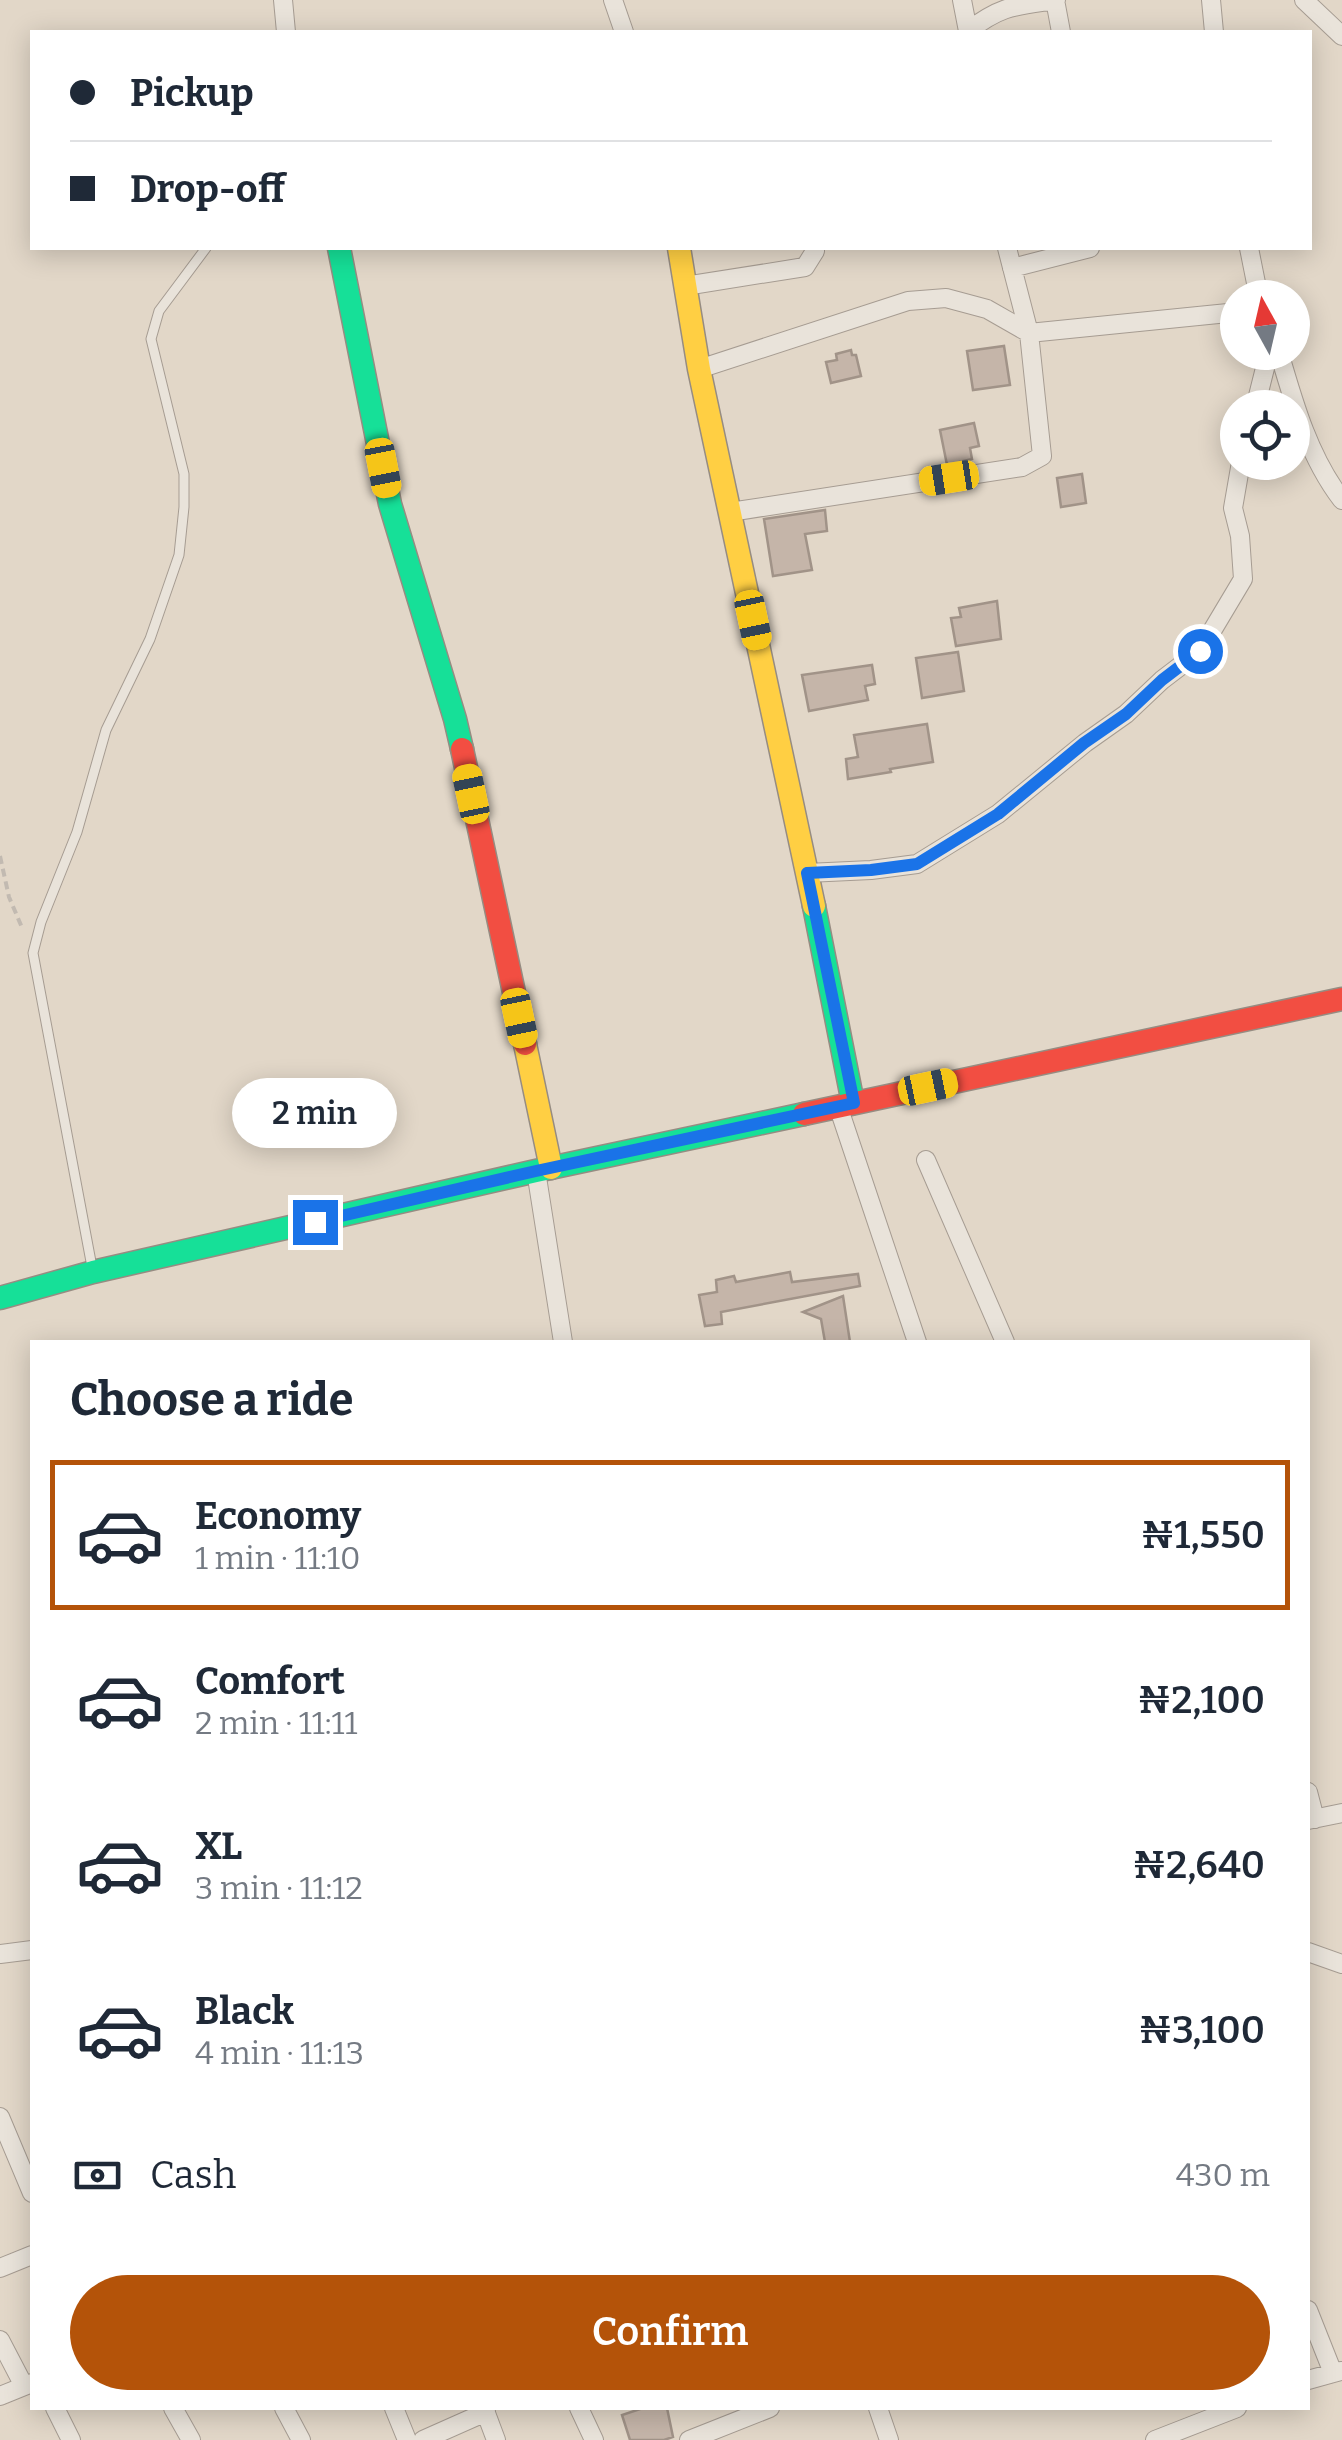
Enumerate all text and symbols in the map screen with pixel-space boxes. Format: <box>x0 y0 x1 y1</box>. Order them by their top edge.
text: Pickup <box>130 70 254 116</box>
text: Drop-off <box>130 166 285 212</box>
north arrow <box>1220 280 1310 370</box>
map controls <box>1220 280 1310 480</box>
button: locate <box>1220 390 1310 480</box>
car <box>363 436 403 500</box>
car <box>917 458 981 498</box>
car <box>732 588 774 652</box>
route start <box>1178 629 1223 674</box>
car <box>450 762 492 826</box>
car <box>498 986 540 1050</box>
car <box>896 1066 960 1108</box>
callout: 2 min <box>232 1077 398 1147</box>
text: 2 min <box>272 1094 357 1132</box>
route end <box>293 1200 338 1245</box>
text: Choose a ride <box>70 1373 353 1427</box>
icon: car <box>75 1490 165 1580</box>
text: Economy <box>195 1493 361 1539</box>
text: ₦1,550 <box>1140 1512 1265 1558</box>
text: 1 min · 11:10 <box>195 1539 361 1577</box>
icon: car <box>75 1655 165 1745</box>
text: Comfort <box>195 1658 345 1704</box>
text: ₦2,100 <box>1137 1677 1265 1723</box>
text: 2 min · 11:11 <box>195 1704 357 1742</box>
icon: car <box>75 1820 165 1910</box>
text: XL <box>195 1823 242 1869</box>
text: ₦2,640 <box>1132 1842 1265 1888</box>
text: 3 min · 11:12 <box>195 1869 363 1907</box>
icon: car <box>75 1985 165 2075</box>
text: Black <box>195 1988 294 2034</box>
text: ₦3,100 <box>1138 2007 1265 2053</box>
text: 4 min · 11:13 <box>195 2034 364 2072</box>
icon: cash <box>70 2148 125 2203</box>
text: Cash <box>150 2152 236 2198</box>
text: 430 m <box>1176 2156 1270 2194</box>
button: Confirm <box>70 2275 1270 2390</box>

